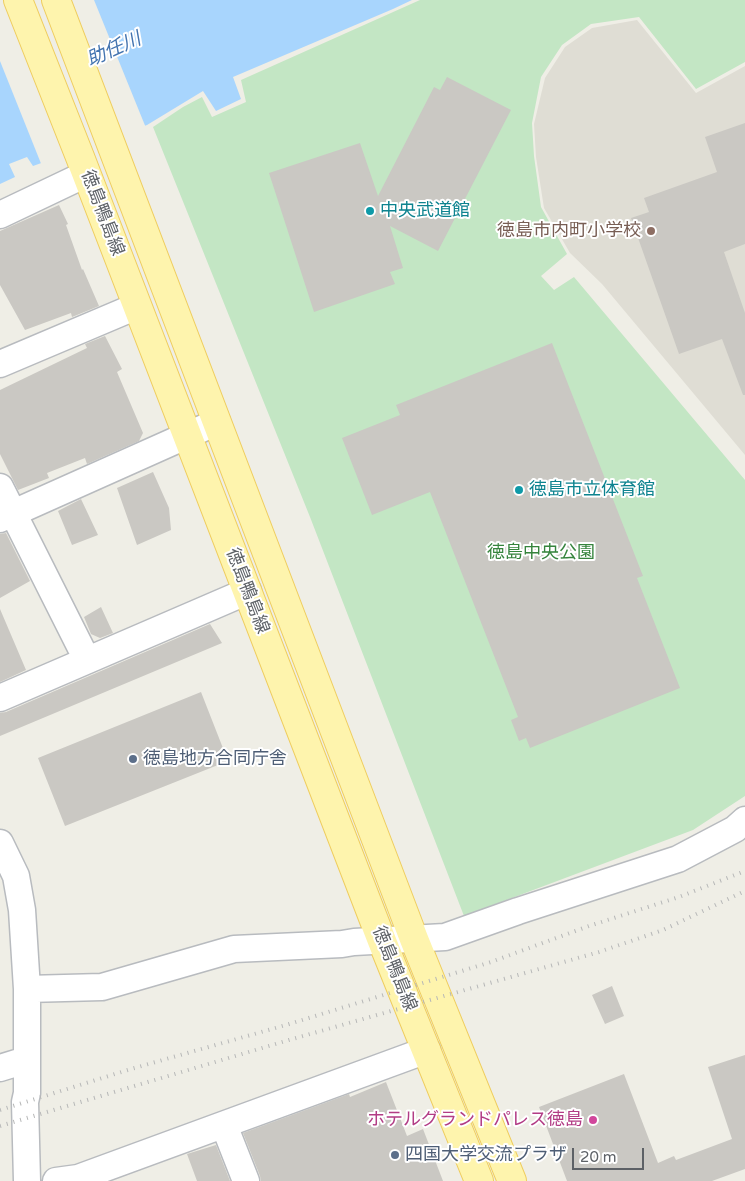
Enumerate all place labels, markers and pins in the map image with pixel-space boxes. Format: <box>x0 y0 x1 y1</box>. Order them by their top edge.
place label: 中央武道館 <box>380 200 470 222</box>
marker: 中央武道館 <box>364 205 376 217</box>
place label: 徳島市内町小学校 <box>497 220 641 242</box>
marker: 徳島市内町小学校 <box>645 225 657 237</box>
place label: 徳島市立体育館 <box>529 479 655 501</box>
marker: 徳島市立体育館 <box>513 484 525 496</box>
place label: 徳島地方合同庁舎 <box>143 748 287 770</box>
marker: 徳島地方合同庁舎 <box>127 753 139 765</box>
place label: ホテルグランドパレス徳島 <box>367 1109 583 1131</box>
marker: ホテルグランドパレス徳島 <box>587 1114 599 1126</box>
place label: 四国大学交流プラザ <box>405 1144 567 1166</box>
marker: 四国大学交流プラザ <box>389 1149 401 1161</box>

